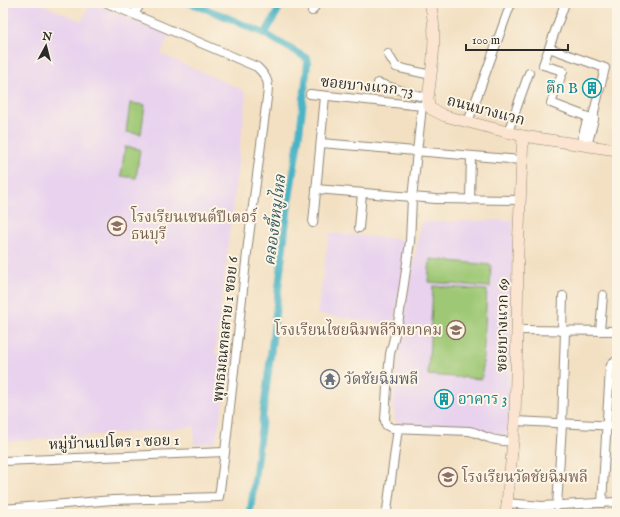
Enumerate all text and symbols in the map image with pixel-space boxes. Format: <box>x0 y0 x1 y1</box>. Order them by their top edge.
north arrow <box>26 26 66 66</box>
scale bar <box>466 26 568 52</box>
text: N <box>41 29 53 45</box>
text: 100 m <box>472 33 500 48</box>
street label: ซอยบางแวก 73 <box>319 72 414 101</box>
building icon: ตึก B <box>581 77 603 99</box>
place label: ตึก B <box>546 79 578 98</box>
street label: ถนนบางแวก <box>445 91 527 130</box>
water label: คลองขี้หมูไหล <box>257 173 292 267</box>
place label: โรงเรียนเซนต์ปีเตอร์ ธนบุรี <box>130 206 258 245</box>
school or university icon: โรงเรียนเซนต์ปีเตอร์ ธนบุรี <box>106 215 128 237</box>
street label: พุทธมณฑลสาย 1 ซอย 6 <box>208 255 244 403</box>
street label: ซอยบางแวก 69 <box>492 278 513 372</box>
place label: โรงเรียนไชยฉิมพลีวิทยาคม <box>273 319 442 340</box>
school or university icon: โรงเรียนไชยฉิมพลีวิทยาคม <box>445 319 467 341</box>
temple icon: วัดชัยฉิมพลี <box>319 368 341 390</box>
place label: วัดชัยฉิมพลี <box>344 370 419 389</box>
building icon: อาคาร 3 <box>433 388 455 410</box>
place label: อาคาร 3 <box>458 390 507 409</box>
street label: หมู่บ้านเปโตร 1 ซอย 1 <box>48 429 180 454</box>
school or university icon: โรงเรียนวัดชัยฉิมพลี <box>437 466 459 488</box>
place label: โรงเรียนวัดชัยฉิมพลี <box>461 466 588 487</box>

